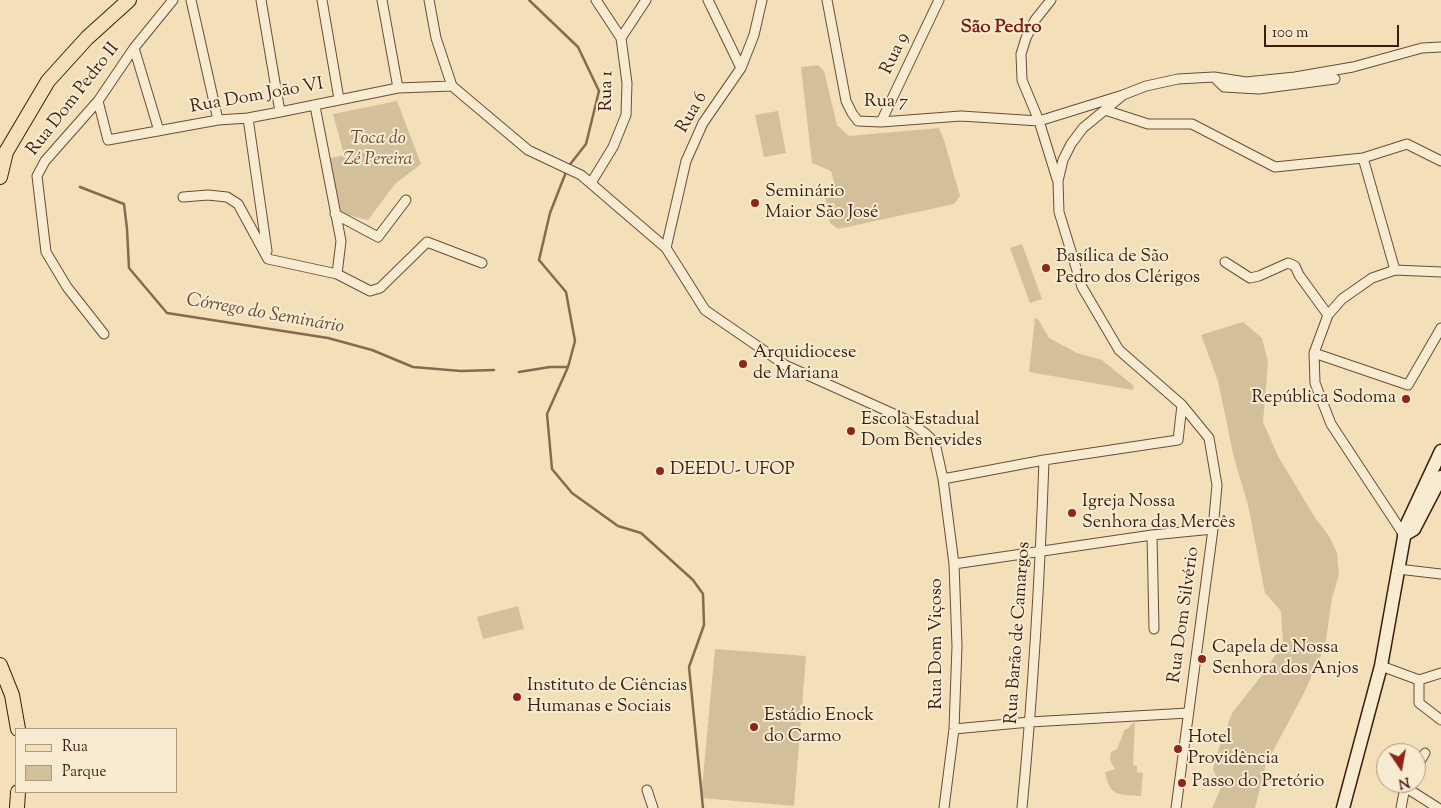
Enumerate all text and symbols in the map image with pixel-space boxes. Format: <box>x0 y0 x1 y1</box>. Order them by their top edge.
scale bar <box>1266 15 1401 47</box>
district label: São Pedro <box>960 18 1042 40</box>
text: 100 m <box>1272 23 1308 44</box>
street label: Rua 9 <box>877 30 915 78</box>
street label: Rua Dom Pedro II <box>23 39 125 161</box>
street label: Rua 1 <box>597 70 619 112</box>
street label: Rua Dom João VI <box>189 75 325 119</box>
street label: Rua 6 <box>673 89 713 137</box>
street label: Rua 7 <box>864 92 908 114</box>
park label: Toca do Zé Pereira <box>344 129 412 172</box>
place label: Seminário Maior São José <box>765 182 878 224</box>
marker: Seminário Maior São José <box>749 197 761 209</box>
place label: Basílica de São Pedro dos Clérigos <box>1056 247 1200 290</box>
marker: Basílica de São Pedro dos Clérigos <box>1040 262 1052 274</box>
water label: Córrego do Seminário <box>184 290 346 340</box>
place label: Arquidiocese de Mariana <box>753 343 856 386</box>
marker: Arquidiocese de Mariana <box>737 358 749 370</box>
place label: República Sodoma <box>1252 388 1396 410</box>
marker: República Sodoma <box>1400 393 1412 405</box>
place label: Escola Estadual Dom Benevides <box>861 410 982 452</box>
marker: Escola Estadual Dom Benevides <box>845 425 857 437</box>
place label: DEEDU- UFOP <box>670 460 795 482</box>
marker: DEEDU- UFOP <box>654 465 666 477</box>
place label: Igreja Nossa Senhora das Mercês <box>1082 492 1235 534</box>
marker: Igreja Nossa Senhora das Mercês <box>1066 507 1078 519</box>
street label: Rua Barão de Camargos <box>1002 541 1036 725</box>
street label: Rua Dom Silvério <box>1165 546 1205 684</box>
street label: Rua Dom Viçoso <box>927 578 949 710</box>
place label: Capela de Nossa Senhora dos Anjos <box>1212 638 1358 681</box>
marker: Capela de Nossa Senhora dos Anjos <box>1196 653 1208 665</box>
place label: Instituto de Ciências Humanas e Sociais <box>527 676 687 719</box>
marker: Instituto de Ciências Humanas e Sociais <box>511 691 523 703</box>
place label: Estádio Enock do Carmo <box>764 706 874 749</box>
marker: Estádio Enock do Carmo <box>748 721 760 733</box>
legend <box>15 728 178 793</box>
place label: Hotel Providência <box>1188 728 1279 771</box>
text: Rua <box>62 737 88 758</box>
marker: Hotel Providência <box>1172 743 1184 755</box>
north arrow <box>1376 743 1426 793</box>
text: Parque <box>62 762 106 783</box>
text: N <box>1396 771 1411 793</box>
place label: Passo do Pretório <box>1192 772 1324 794</box>
marker: Passo do Pretório <box>1176 777 1188 789</box>

